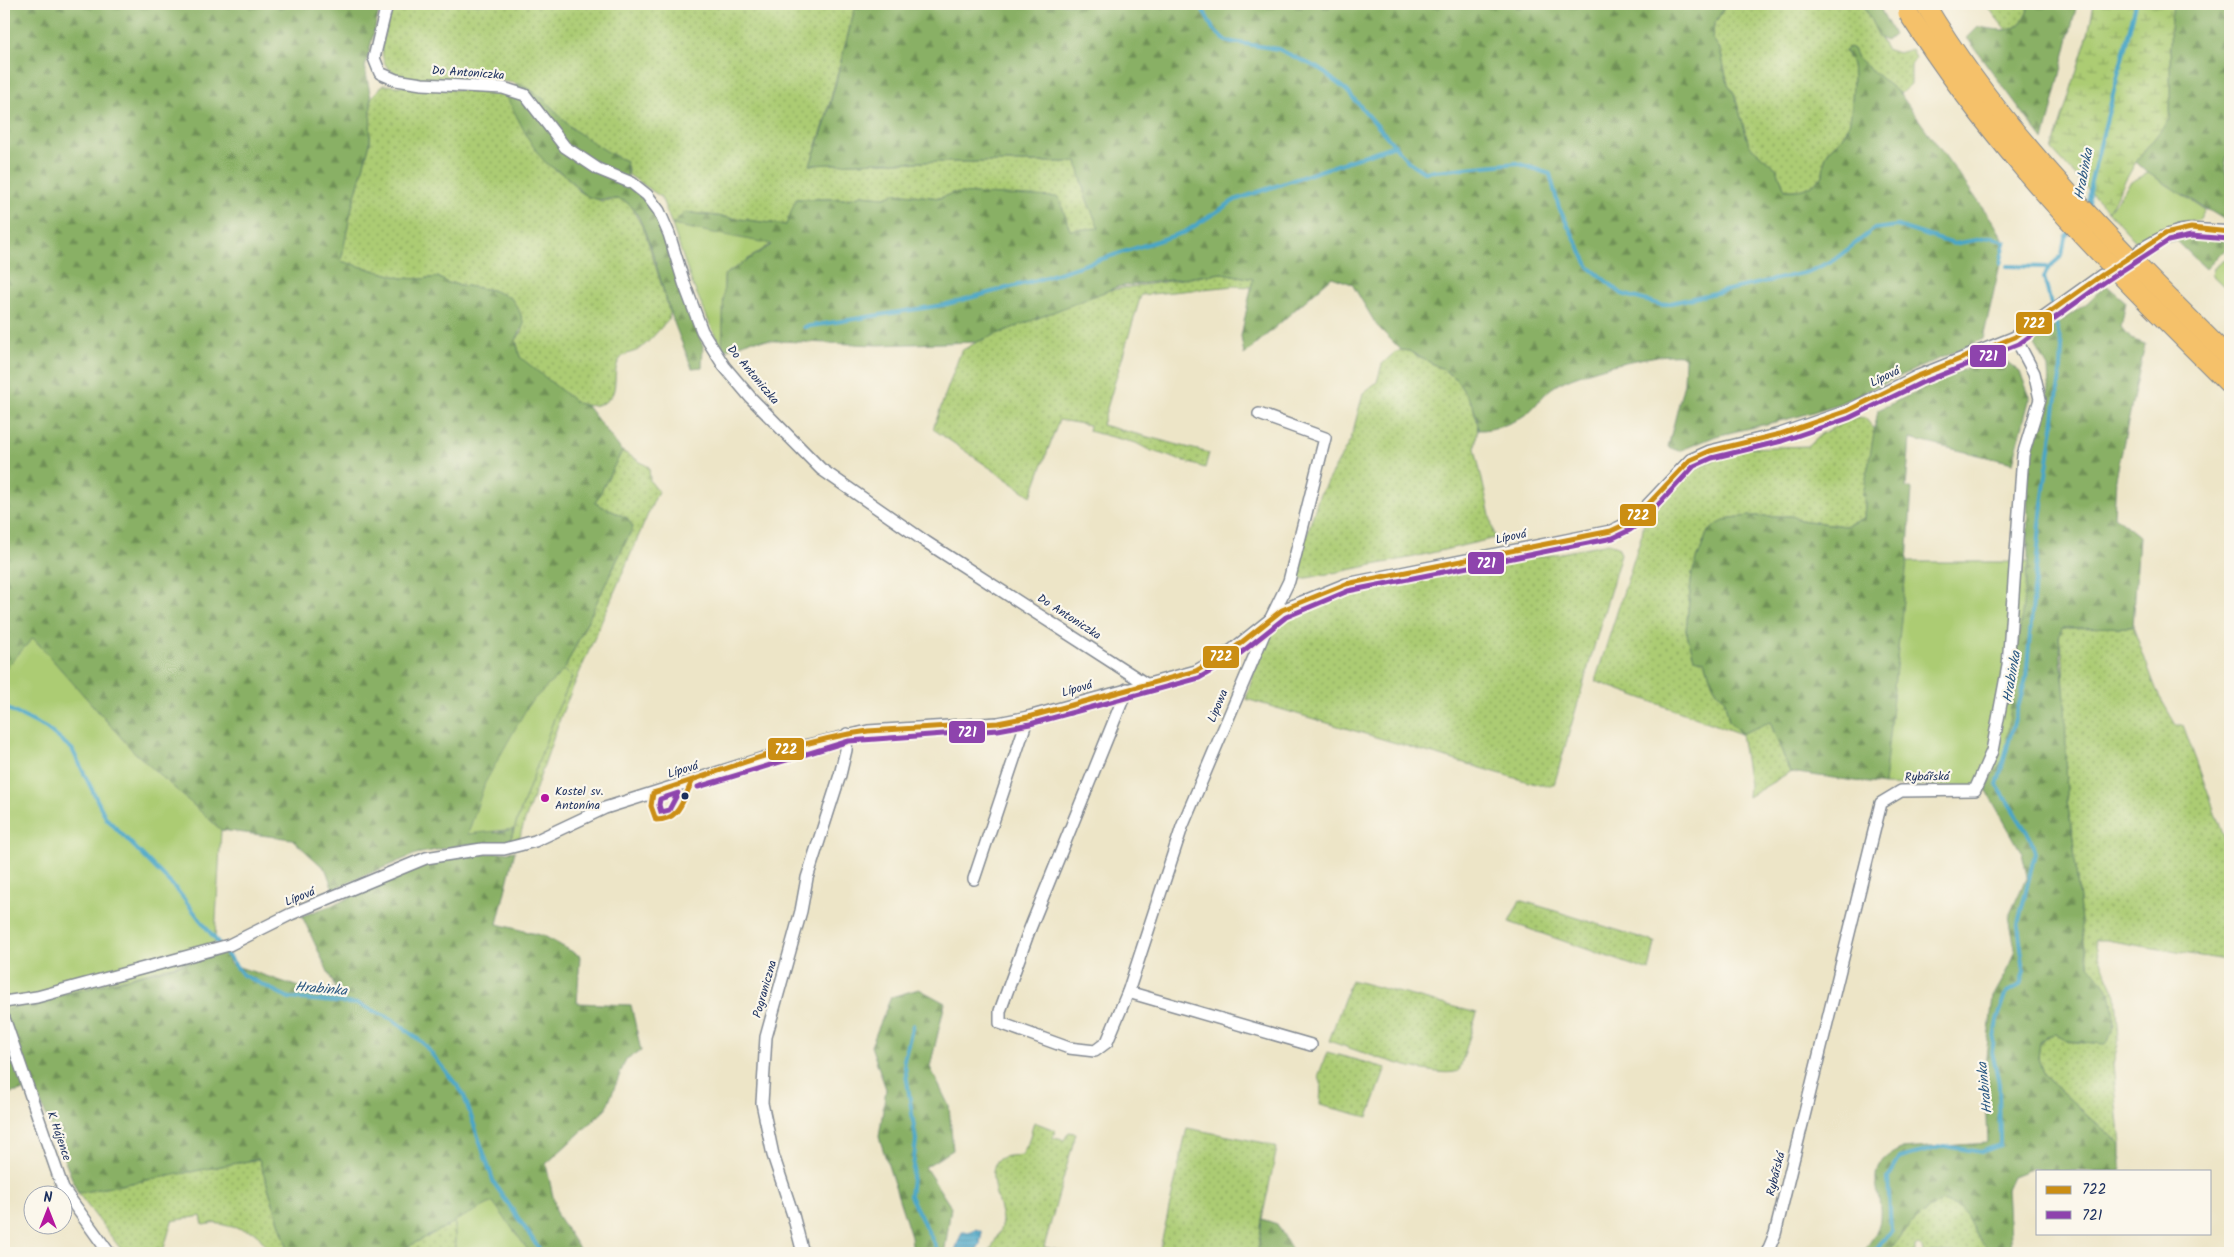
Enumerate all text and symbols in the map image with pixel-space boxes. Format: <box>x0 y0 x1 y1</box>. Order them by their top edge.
street label: Do Antoniczka <box>431 61 505 85</box>
water label: Hrabinka <box>2068 145 2100 202</box>
line badge: 722 <box>2015 311 2053 335</box>
text: 722 <box>2023 313 2045 335</box>
street label: Do Antoniczka <box>722 341 784 409</box>
line badge: 721 <box>1969 344 2007 368</box>
text: 721 <box>1979 346 1998 368</box>
street label: Lípová <box>1867 361 1904 392</box>
line badge: 722 <box>1619 503 1657 527</box>
text: 722 <box>1627 505 1649 527</box>
street label: Lípová <box>1494 524 1530 550</box>
line badge: 721 <box>1467 551 1505 575</box>
text: 721 <box>1477 553 1496 575</box>
street label: Do Antoniczka <box>1033 589 1105 645</box>
line badge: 722 <box>1202 645 1240 669</box>
text: 722 <box>1210 646 1232 668</box>
water label: Hrabinka <box>1997 648 2028 704</box>
street label: Lípová <box>1059 675 1096 702</box>
street label: Lipowa <box>1203 686 1234 725</box>
line badge: 721 <box>948 720 986 744</box>
text: 721 <box>958 722 977 744</box>
line badge: 722 <box>767 737 805 761</box>
text: 722 <box>775 739 797 761</box>
street label: Lípová <box>665 756 702 784</box>
street label: Rybářská <box>1904 767 1951 787</box>
place label: Kostel sv. Antonína <box>555 782 604 815</box>
unlabelled marker <box>680 791 690 801</box>
marker: Kostel sv. Antonína <box>539 792 551 804</box>
street label: Lípová <box>282 882 319 912</box>
street label: Pograniczna <box>748 958 782 1020</box>
water label: Hrabinka <box>294 976 349 1002</box>
water label: Hrabinka <box>1971 1060 1999 1115</box>
street label: K Hájence <box>42 1109 77 1164</box>
street label: Rybářská <box>1761 1149 1791 1198</box>
legend <box>2036 1170 2212 1234</box>
text: 722 <box>2082 1178 2106 1202</box>
north arrow <box>22 1184 72 1234</box>
text: N <box>44 1187 53 1209</box>
text: 721 <box>2082 1204 2103 1228</box>

